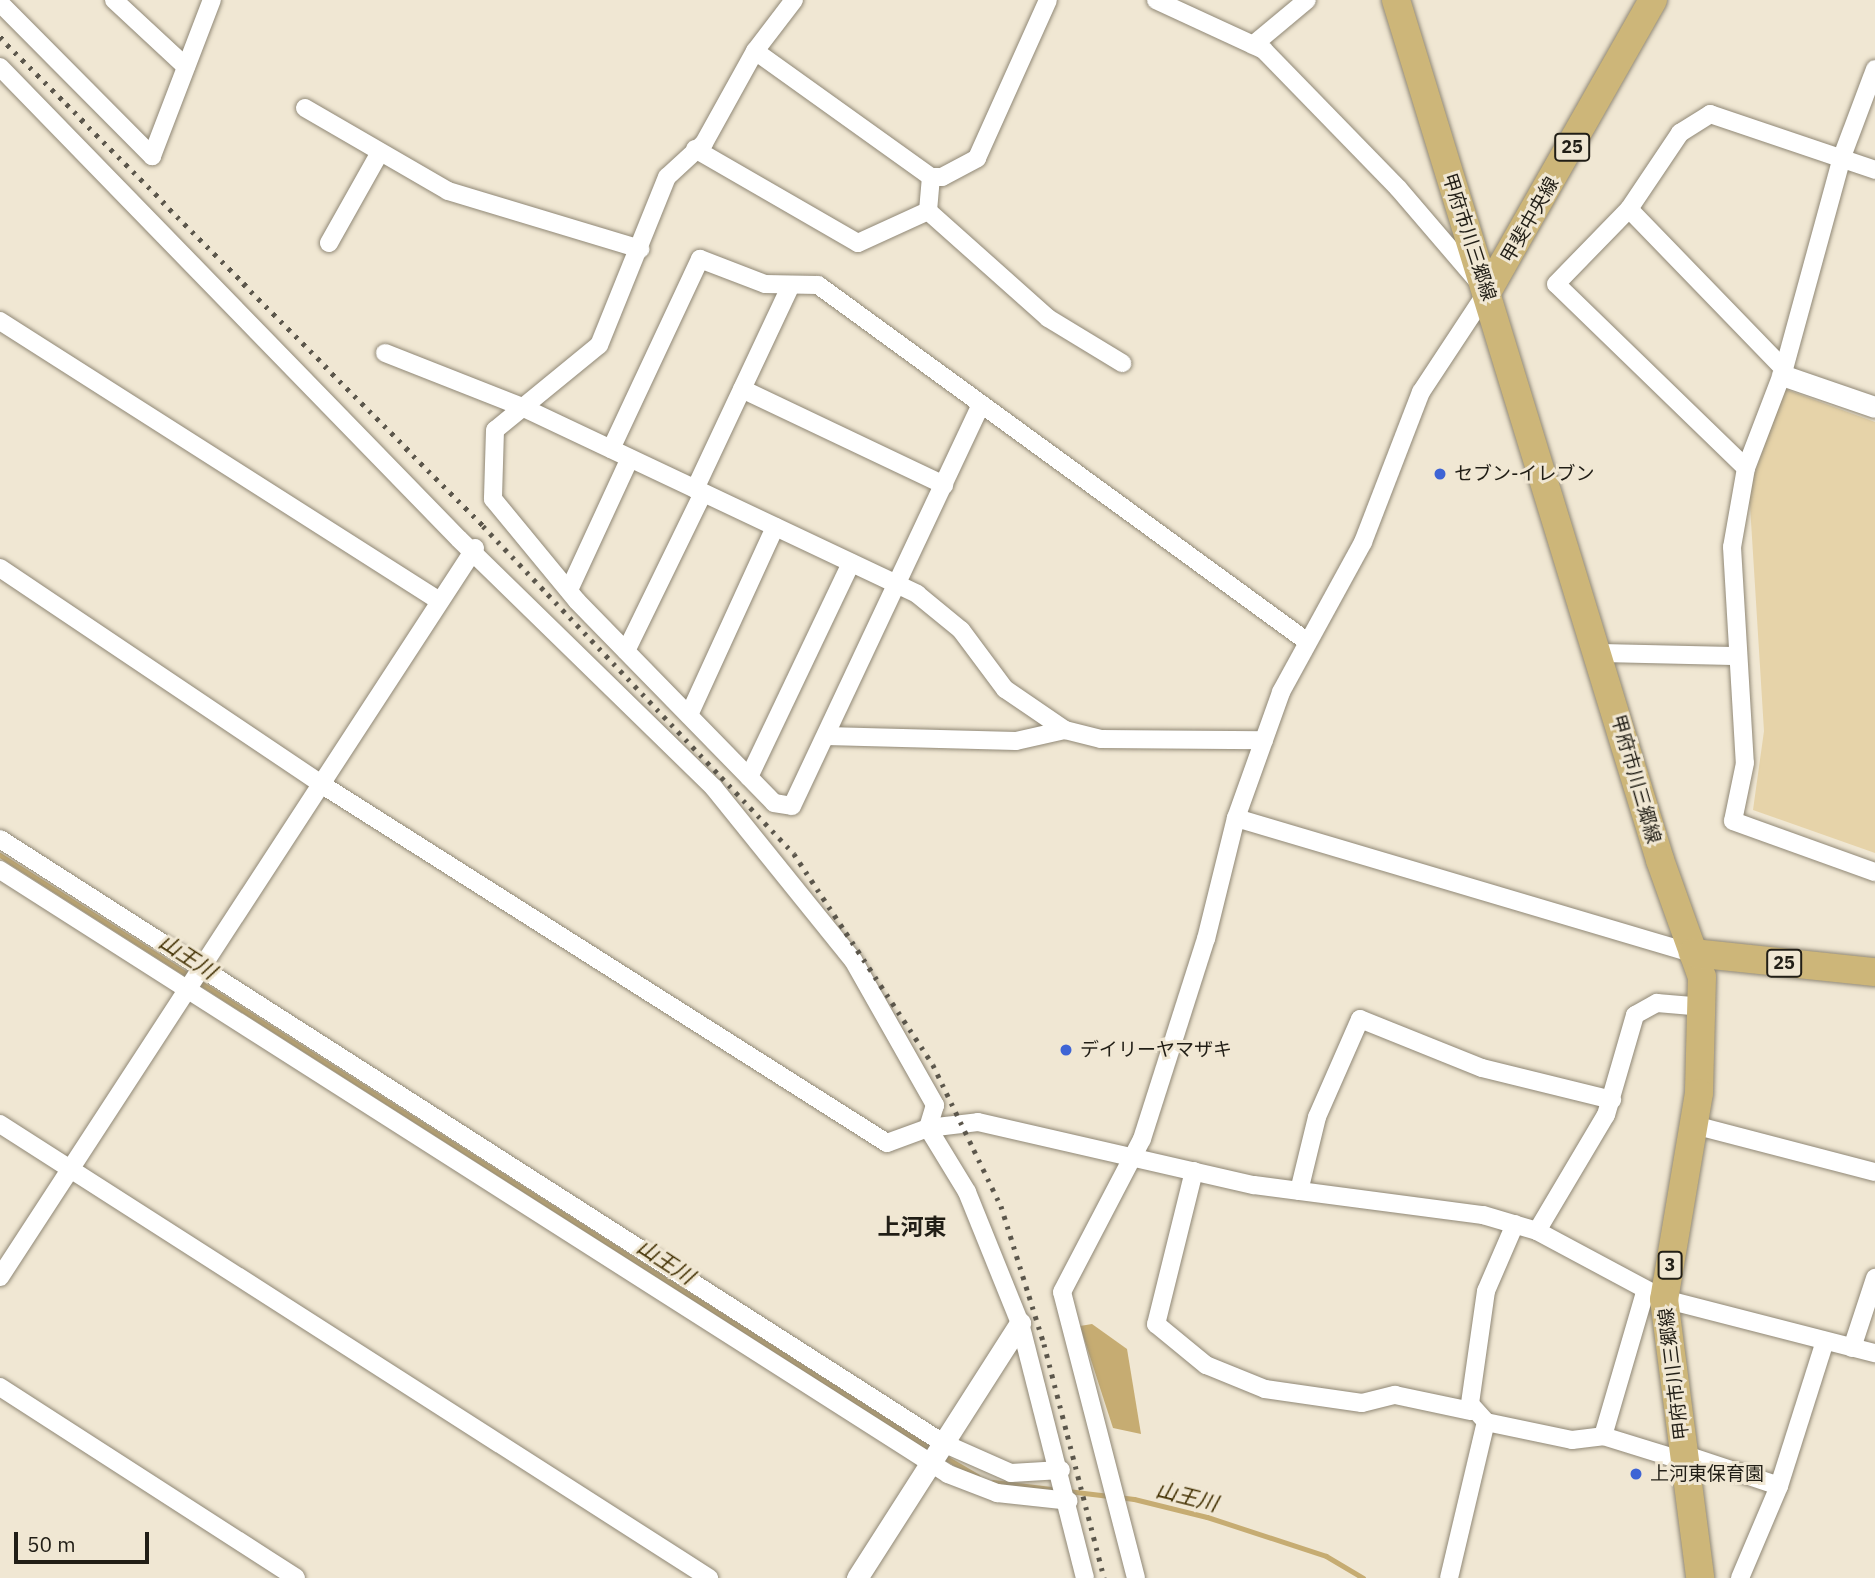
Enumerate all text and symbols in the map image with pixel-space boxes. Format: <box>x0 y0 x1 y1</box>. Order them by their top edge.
road number: 25 <box>1553 132 1591 162</box>
street label: 甲府市川三郷線 <box>1438 170 1500 304</box>
street label: 甲斐中央線 <box>1496 173 1564 267</box>
place label: セブン-イレブン <box>1454 463 1595 485</box>
marker: セブン-イレブン <box>1432 466 1448 482</box>
street label: 甲府市川三郷線 <box>1607 712 1665 846</box>
water label: 山王川 <box>155 928 221 984</box>
road number: 25 <box>1765 948 1803 978</box>
place label: デイリーヤマザキ <box>1080 1039 1232 1061</box>
marker: デイリーヤマザキ <box>1058 1042 1074 1058</box>
district label: 上河東 <box>878 1212 946 1240</box>
water label: 山王川 <box>633 1233 699 1289</box>
road number: 3 <box>1656 1250 1684 1280</box>
street label: 甲府市川三郷線 <box>1655 1307 1693 1441</box>
place label: 上河東保育園 <box>1650 1463 1764 1485</box>
marker: 上河東保育園 <box>1628 1466 1644 1482</box>
water label: 山王川 <box>1153 1476 1221 1516</box>
scale bar <box>18 1518 152 1562</box>
text: 50 m <box>27 1530 76 1558</box>

